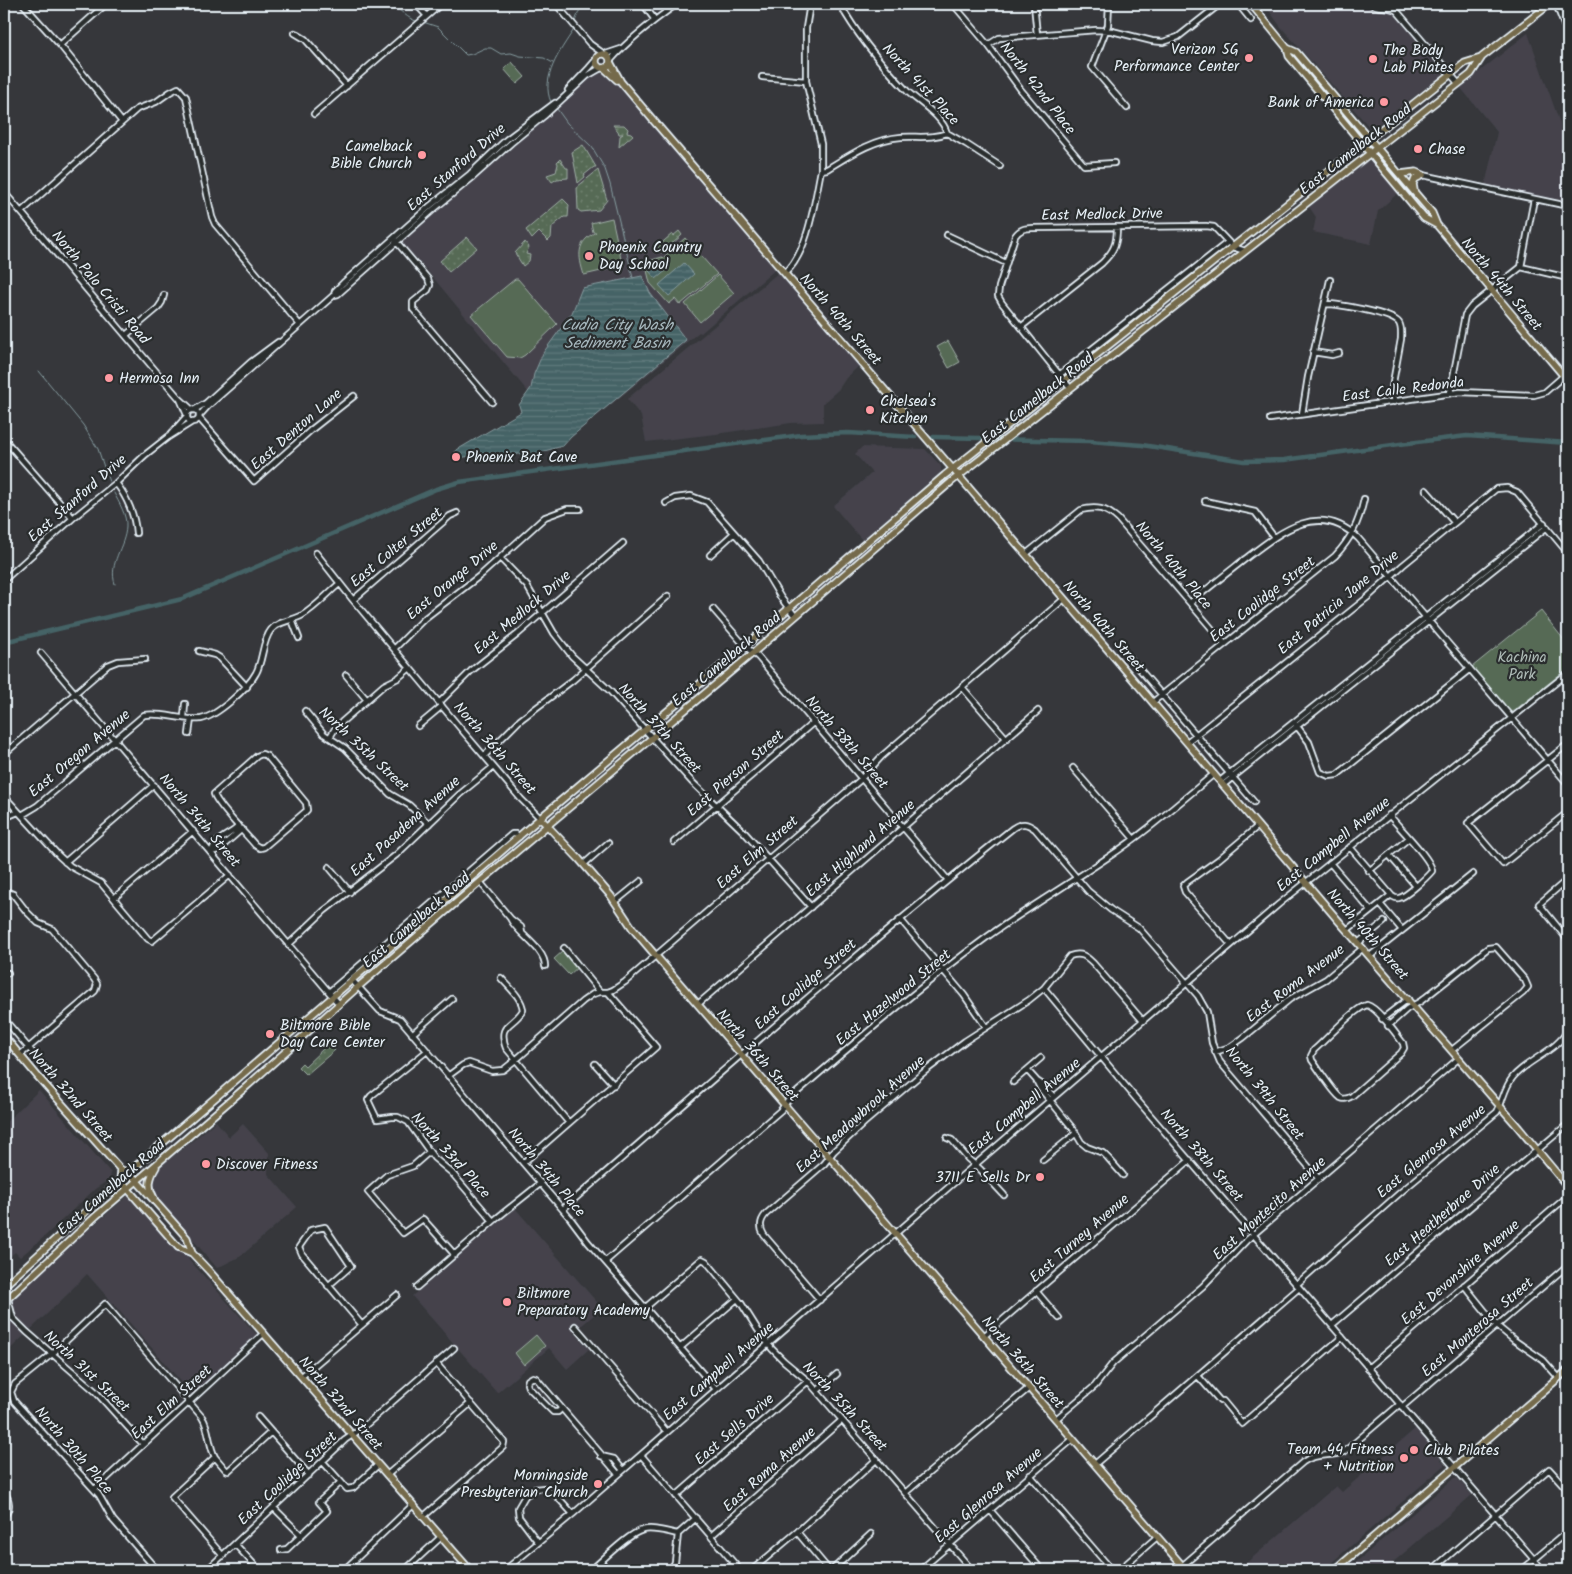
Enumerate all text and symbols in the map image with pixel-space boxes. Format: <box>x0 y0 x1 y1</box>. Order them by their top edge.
street label: North 42nd Place <box>993 37 1081 141</box>
street label: North 41st Place <box>876 38 965 132</box>
place label: Verizon 5G Performance Center <box>1114 38 1240 79</box>
place label: The Body Lab Pilates <box>1383 39 1454 80</box>
marker: Verizon 5G Performance Center <box>1243 52 1255 64</box>
marker: The Body Lab Pilates <box>1367 53 1379 65</box>
place label: Bank of America <box>1268 91 1374 115</box>
marker: Bank of America <box>1378 96 1390 108</box>
street label: East Camelback Road <box>1294 98 1417 201</box>
street label: East Stanford Drive <box>402 118 512 218</box>
place label: Camelback Bible Church <box>331 135 413 176</box>
place label: Chase <box>1428 138 1465 162</box>
marker: Chase <box>1412 143 1424 155</box>
marker: Camelback Bible Church <box>416 149 428 161</box>
street label: East Medlock Drive <box>1041 202 1163 228</box>
street label: North Palo Cristi Road <box>45 225 156 350</box>
street label: North 44th Street <box>1455 232 1548 337</box>
place label: Phoenix Country Day School <box>599 236 702 277</box>
marker: Phoenix Country Day School <box>583 250 595 262</box>
street label: North 40th Street <box>793 268 887 371</box>
water label: Cudia City Wash Sediment Basin <box>561 313 674 356</box>
street label: East Camelback Road <box>976 347 1099 450</box>
place label: Hermosa Inn <box>119 367 200 391</box>
street label: East Calle Redonda <box>1341 371 1465 409</box>
marker: Hermosa Inn <box>103 372 115 384</box>
street label: East Denton Lane <box>245 383 348 477</box>
place label: Chelsea's Kitchen <box>880 390 937 431</box>
marker: Chelsea's Kitchen <box>864 404 876 416</box>
place label: Phoenix Bat Cave <box>466 446 577 470</box>
street label: East Stanford Drive <box>23 449 133 549</box>
marker: Phoenix Bat Cave <box>450 451 462 463</box>
street label: East Colter Street <box>345 501 449 594</box>
street label: North 40th Place <box>1129 516 1218 616</box>
street label: East Orange Drive <box>401 535 504 627</box>
street label: East Patricia Jane Drive <box>1272 544 1405 661</box>
street label: East Coolidge Street <box>1204 550 1321 649</box>
street label: East Medlock Drive <box>468 564 577 661</box>
street label: North 40th Street <box>1056 575 1150 678</box>
street label: East Camelback Road <box>666 606 787 713</box>
park label: Kachina Park <box>1497 646 1547 687</box>
street label: North 37th Street <box>612 678 707 780</box>
street label: North 38th Street <box>799 691 894 795</box>
street label: North 36th Street <box>447 697 542 801</box>
street label: North 35th Street <box>313 701 414 798</box>
street label: East Oregon Avenue <box>23 704 136 804</box>
street label: East Pierson Street <box>681 724 790 823</box>
street label: North 34th Street <box>153 768 246 873</box>
street label: East Pasadena Avenue <box>345 770 467 883</box>
street label: East Campbell Avenue <box>1271 791 1396 899</box>
street label: East Highland Avenue <box>800 794 921 903</box>
street label: East Elm Street <box>711 810 804 895</box>
street label: East Camelback Road <box>357 866 477 975</box>
street label: North 40th Street <box>1320 883 1414 986</box>
street label: East Coolidge Street <box>749 933 862 1036</box>
street label: East Roma Avenue <box>1241 938 1350 1029</box>
street label: East Hazelwood Street <box>830 943 957 1052</box>
street label: North 36th Street <box>710 1004 805 1108</box>
place label: Biltmore Bible Day Care Center <box>280 1014 386 1055</box>
marker: Biltmore Bible Day Care Center <box>264 1028 276 1040</box>
street label: North 39th Street <box>1219 1041 1310 1146</box>
street label: North 32nd Street <box>22 1043 118 1148</box>
street label: East Meadowbrook Avenue <box>790 1050 931 1180</box>
street label: East Campbell Avenue <box>963 1052 1087 1161</box>
street label: East Glenrosa Avenue <box>1371 1098 1492 1205</box>
street label: North 38th Street <box>1154 1104 1249 1208</box>
street label: North 33rd Place <box>405 1107 496 1205</box>
street label: North 34th Place <box>501 1123 591 1223</box>
street label: East Camelback Road <box>52 1133 172 1242</box>
street label: East Montecito Avenue <box>1207 1151 1332 1267</box>
place label: Discover Fitness <box>216 1153 319 1177</box>
marker: Discover Fitness <box>200 1158 212 1170</box>
street label: East Heatherbrae Drive <box>1379 1158 1506 1273</box>
place label: 3711 E Sells Dr <box>935 1166 1031 1190</box>
marker: 3711 E Sells Dr <box>1034 1171 1046 1183</box>
street label: East Turney Avenue <box>1024 1188 1135 1289</box>
street label: East Devonshire Avenue <box>1396 1214 1526 1331</box>
street label: East Monterosa Street <box>1416 1272 1539 1384</box>
place label: Biltmore Preparatory Academy <box>517 1282 651 1323</box>
marker: Biltmore Preparatory Academy <box>501 1296 513 1308</box>
street label: North 36th Street <box>975 1311 1070 1415</box>
street label: East Campbell Avenue <box>657 1316 780 1427</box>
street label: North 31st Street <box>37 1325 135 1419</box>
street label: North 32nd Street <box>292 1351 388 1456</box>
street label: North 35th Street <box>796 1356 893 1458</box>
street label: East Elm Street <box>126 1359 218 1446</box>
street label: East Sells Drive <box>689 1388 780 1472</box>
street label: North 30th Place <box>28 1401 119 1500</box>
street label: East Roma Avenue <box>718 1421 822 1518</box>
street label: East Coolidge Street <box>232 1426 343 1532</box>
place label: Team 44 Fitness + Nutrition <box>1287 1438 1395 1479</box>
place label: Club Pilates <box>1424 1439 1500 1463</box>
street label: East Glenrosa Avenue <box>929 1442 1048 1550</box>
marker: Club Pilates <box>1408 1444 1420 1456</box>
marker: Team 44 Fitness + Nutrition <box>1398 1452 1410 1464</box>
place label: Morningside Presbyterian Church <box>461 1464 588 1505</box>
marker: Morningside Presbyterian Church <box>592 1478 604 1490</box>

